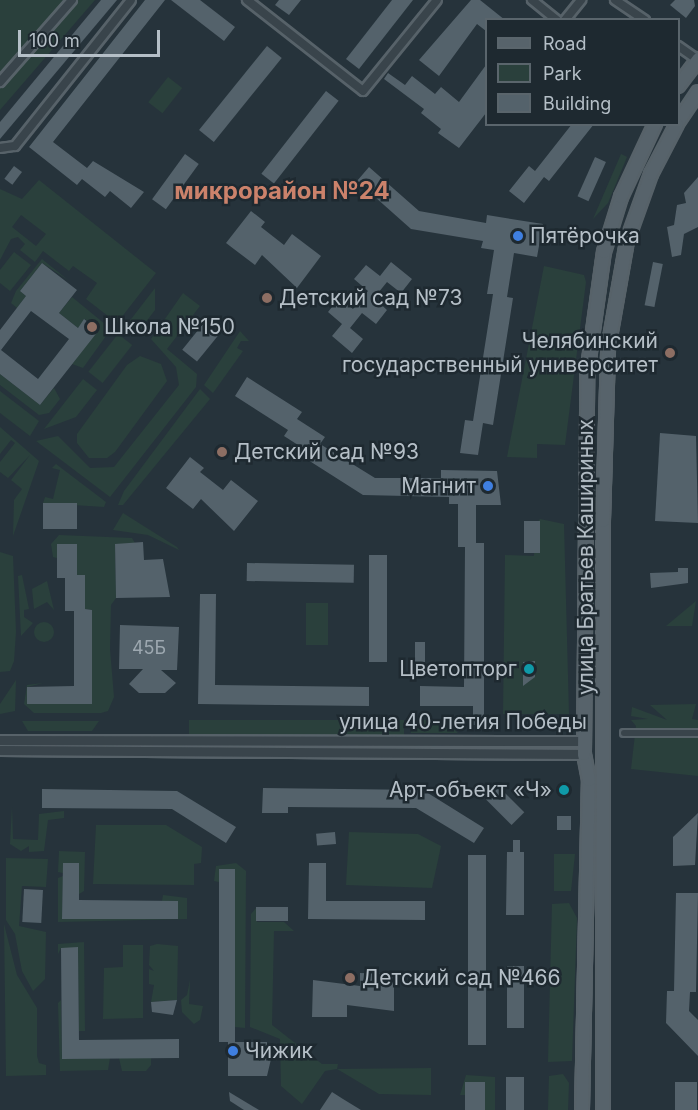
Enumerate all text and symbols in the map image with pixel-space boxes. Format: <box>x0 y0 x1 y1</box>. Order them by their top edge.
scale bar <box>21 18 164 56</box>
legend <box>485 18 680 126</box>
text: 100 m <box>29 30 80 51</box>
text: Road <box>543 33 586 54</box>
text: Park <box>543 63 582 84</box>
text: Building <box>543 93 611 114</box>
district label: микрорайон №24 <box>174 177 390 205</box>
place label: Пятёрочка <box>530 223 640 249</box>
marker: Пятёрочка <box>511 229 525 243</box>
place label: Детский сад №73 <box>279 285 463 311</box>
marker: Детский сад №73 <box>260 291 274 305</box>
place label: Школа №150 <box>104 314 235 340</box>
marker: Школа №150 <box>85 320 99 334</box>
place label: Челябинский государственный университет <box>342 328 658 378</box>
marker: Челябинский государственный университет <box>663 346 677 360</box>
street label: улица Братьев Кашириных <box>573 419 599 695</box>
place label: Детский сад №93 <box>234 439 419 465</box>
marker: Детский сад №93 <box>215 445 229 459</box>
place label: Магнит <box>401 473 476 499</box>
marker: Магнит <box>481 479 495 493</box>
house number: 45Б <box>132 637 166 659</box>
place label: Цветопторг <box>399 656 517 682</box>
marker: Цветопторг <box>522 662 536 676</box>
street label: улица 40-летия Победы <box>339 709 587 735</box>
place label: Арт-объект «Ч» <box>389 777 552 803</box>
marker: Арт-объект «Ч» <box>557 783 571 797</box>
place label: Детский сад №466 <box>362 965 561 991</box>
marker: Детский сад №466 <box>343 971 357 985</box>
place label: Чижик <box>245 1038 313 1064</box>
marker: Чижик <box>226 1044 240 1058</box>

